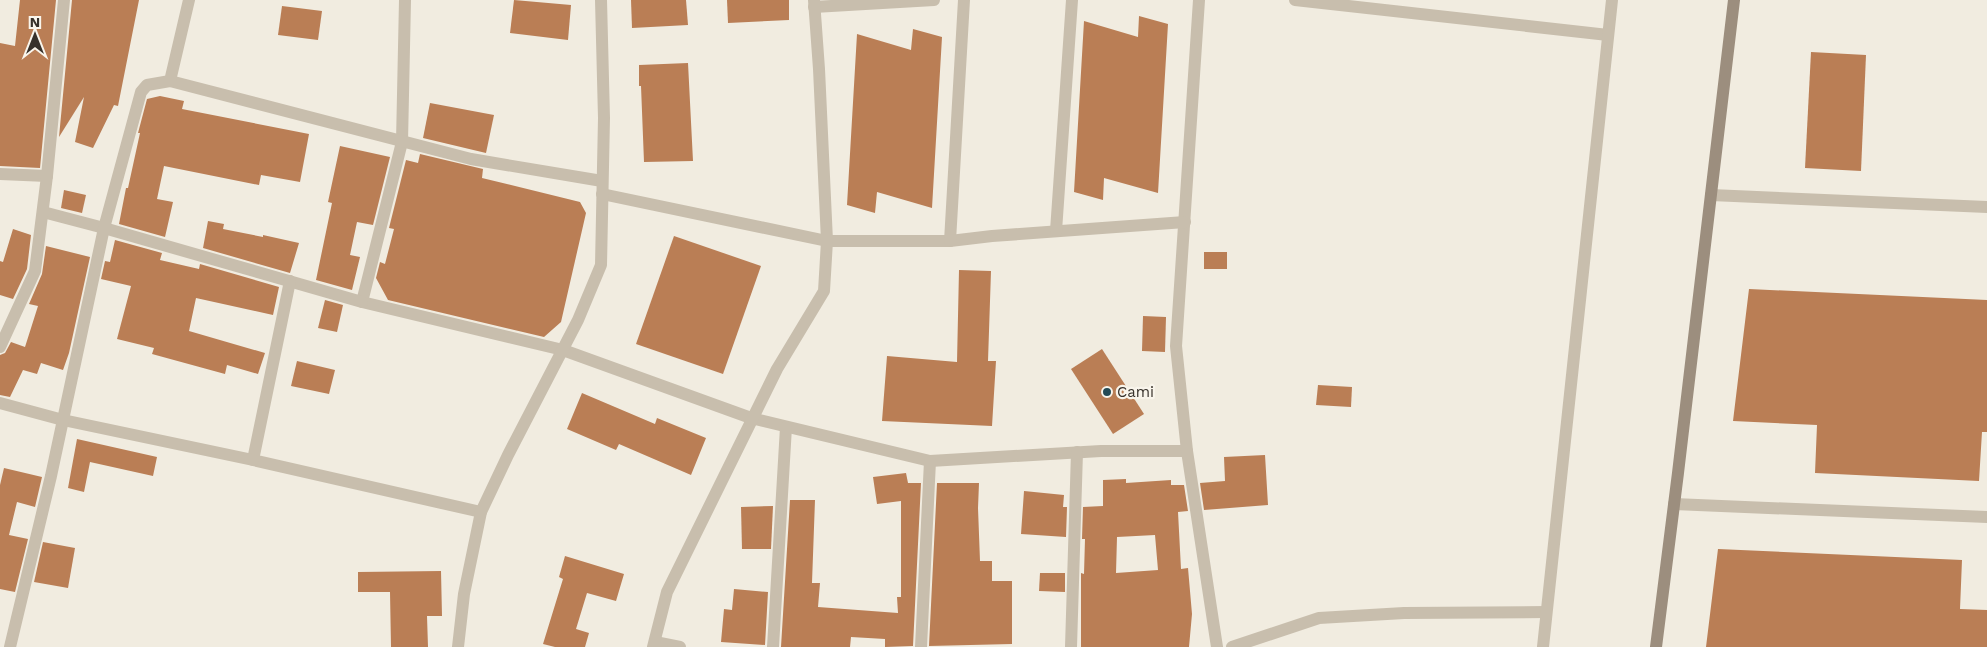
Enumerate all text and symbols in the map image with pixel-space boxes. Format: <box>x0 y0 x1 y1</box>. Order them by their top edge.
north arrow <box>10 10 60 60</box>
text: N <box>30 14 40 30</box>
place label: Cami <box>1117 383 1154 401</box>
marker: Cami <box>1101 386 1113 398</box>

